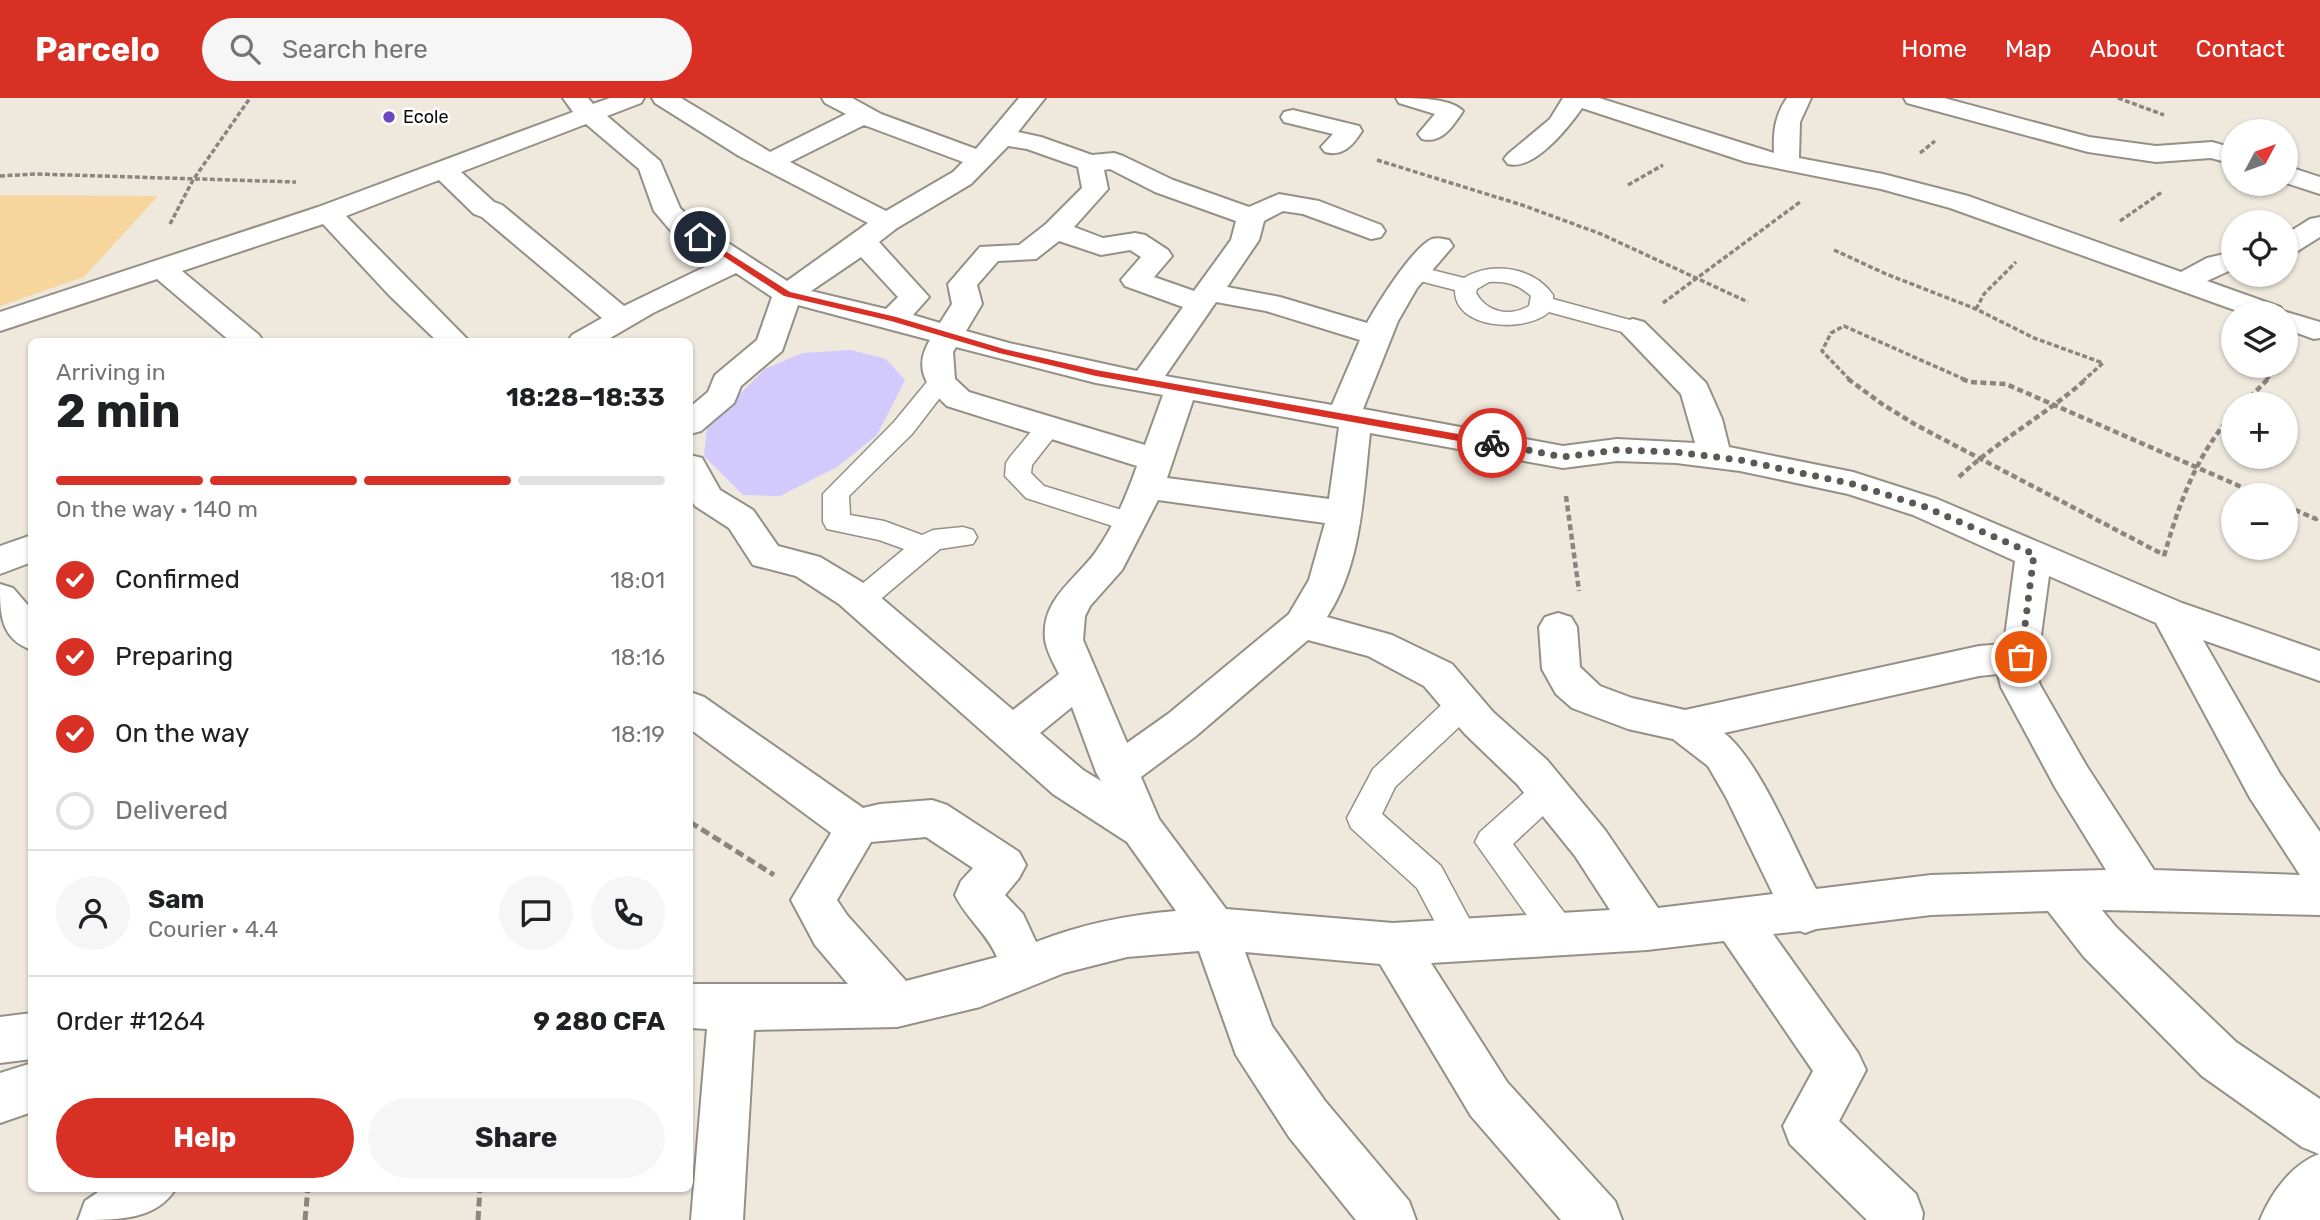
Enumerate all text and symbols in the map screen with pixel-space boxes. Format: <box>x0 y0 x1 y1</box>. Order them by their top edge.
search box <box>202 18 692 81</box>
text: Parcelo <box>35 30 160 69</box>
icon: search <box>226 30 264 68</box>
text: Search here <box>282 34 428 65</box>
text: Home <box>1901 35 1967 63</box>
text: Map <box>2005 35 2052 63</box>
text: About <box>2090 35 2158 63</box>
text: Contact <box>2196 35 2285 63</box>
place label: Ecole <box>403 106 449 128</box>
marker: Ecole <box>381 109 397 125</box>
north arrow <box>2221 119 2298 196</box>
map controls <box>2221 119 2298 560</box>
pin <box>670 207 730 267</box>
button: locate <box>2221 210 2298 287</box>
icon: home <box>681 218 719 256</box>
button: layers <box>2221 301 2298 378</box>
text: Arriving in <box>56 358 166 386</box>
text: 18:28–18:33 <box>506 382 665 413</box>
text: 2 min <box>56 384 181 439</box>
button: + <box>2221 392 2298 469</box>
courier <box>1457 408 1527 478</box>
icon: bike <box>1473 424 1511 462</box>
button: − <box>2221 483 2298 560</box>
text: On the way · 140 m <box>56 495 258 523</box>
icon: check <box>56 561 94 599</box>
text: Confirmed <box>115 564 240 595</box>
text: 18:01 <box>610 566 665 594</box>
pin <box>1991 627 2051 687</box>
icon: check <box>56 638 94 676</box>
icon: bag <box>2002 638 2040 676</box>
text: Preparing <box>115 641 233 672</box>
text: 18:16 <box>611 643 665 671</box>
icon: check <box>56 715 94 753</box>
text: On the way <box>115 718 249 749</box>
text: 18:19 <box>611 720 665 748</box>
text: Delivered <box>115 795 228 826</box>
button: person <box>56 876 130 950</box>
button: chat <box>499 876 573 950</box>
button: phone <box>591 876 665 950</box>
text: Sam <box>148 884 204 915</box>
text: Courier · 4.4 <box>148 915 278 943</box>
text: Order #1264 <box>56 1006 205 1037</box>
text: 9 280 CFA <box>533 1006 665 1037</box>
button: Help <box>56 1098 354 1178</box>
button: Share <box>368 1098 665 1178</box>

